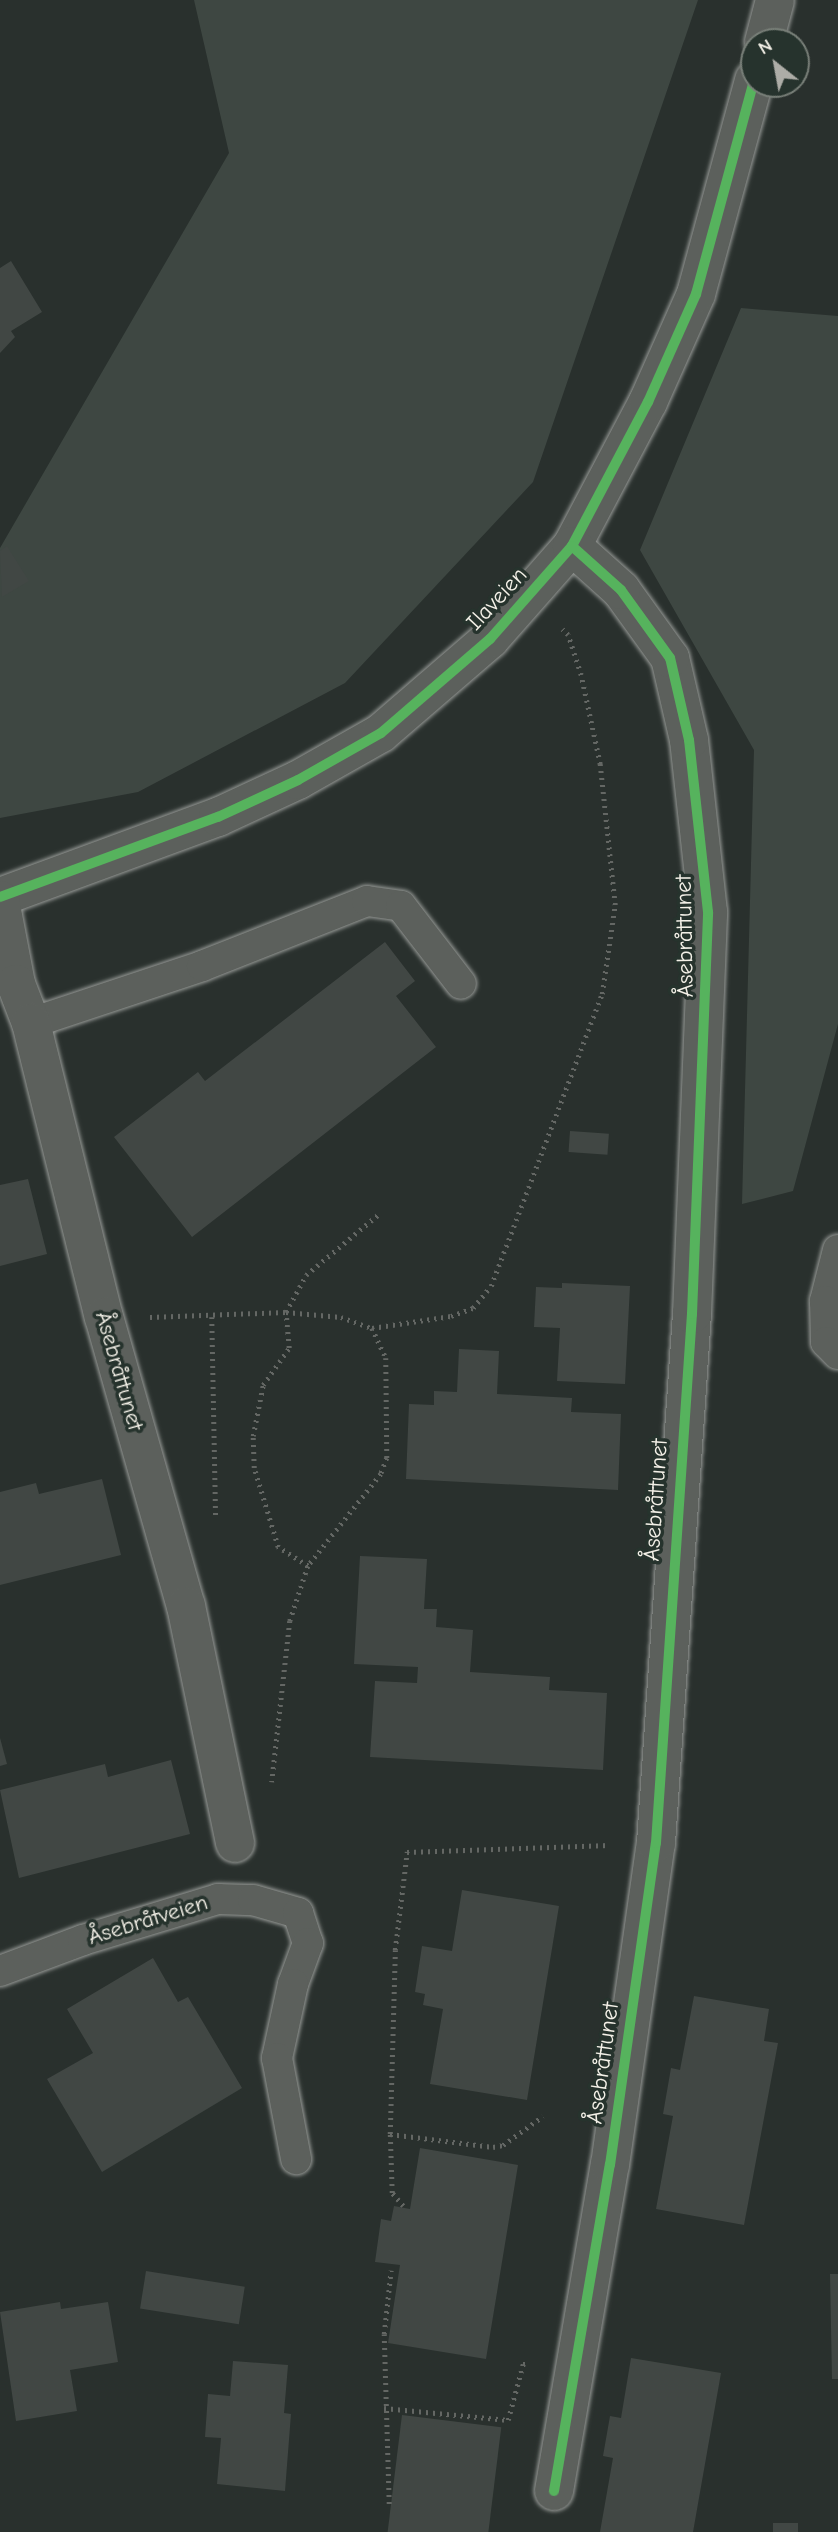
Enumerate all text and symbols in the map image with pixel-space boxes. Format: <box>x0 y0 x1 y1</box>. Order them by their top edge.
north arrow <box>740 28 810 98</box>
text: N <box>754 34 776 59</box>
street label: Ilaveien <box>461 562 533 636</box>
street label: Åsebråttunet <box>670 874 700 998</box>
street label: Åsebråttunet <box>89 1308 149 1434</box>
street label: Åsebråttunet <box>638 1438 674 1562</box>
street label: Åsebråtveien <box>85 1889 211 1951</box>
street label: Åsebråttunet <box>581 2000 625 2126</box>

